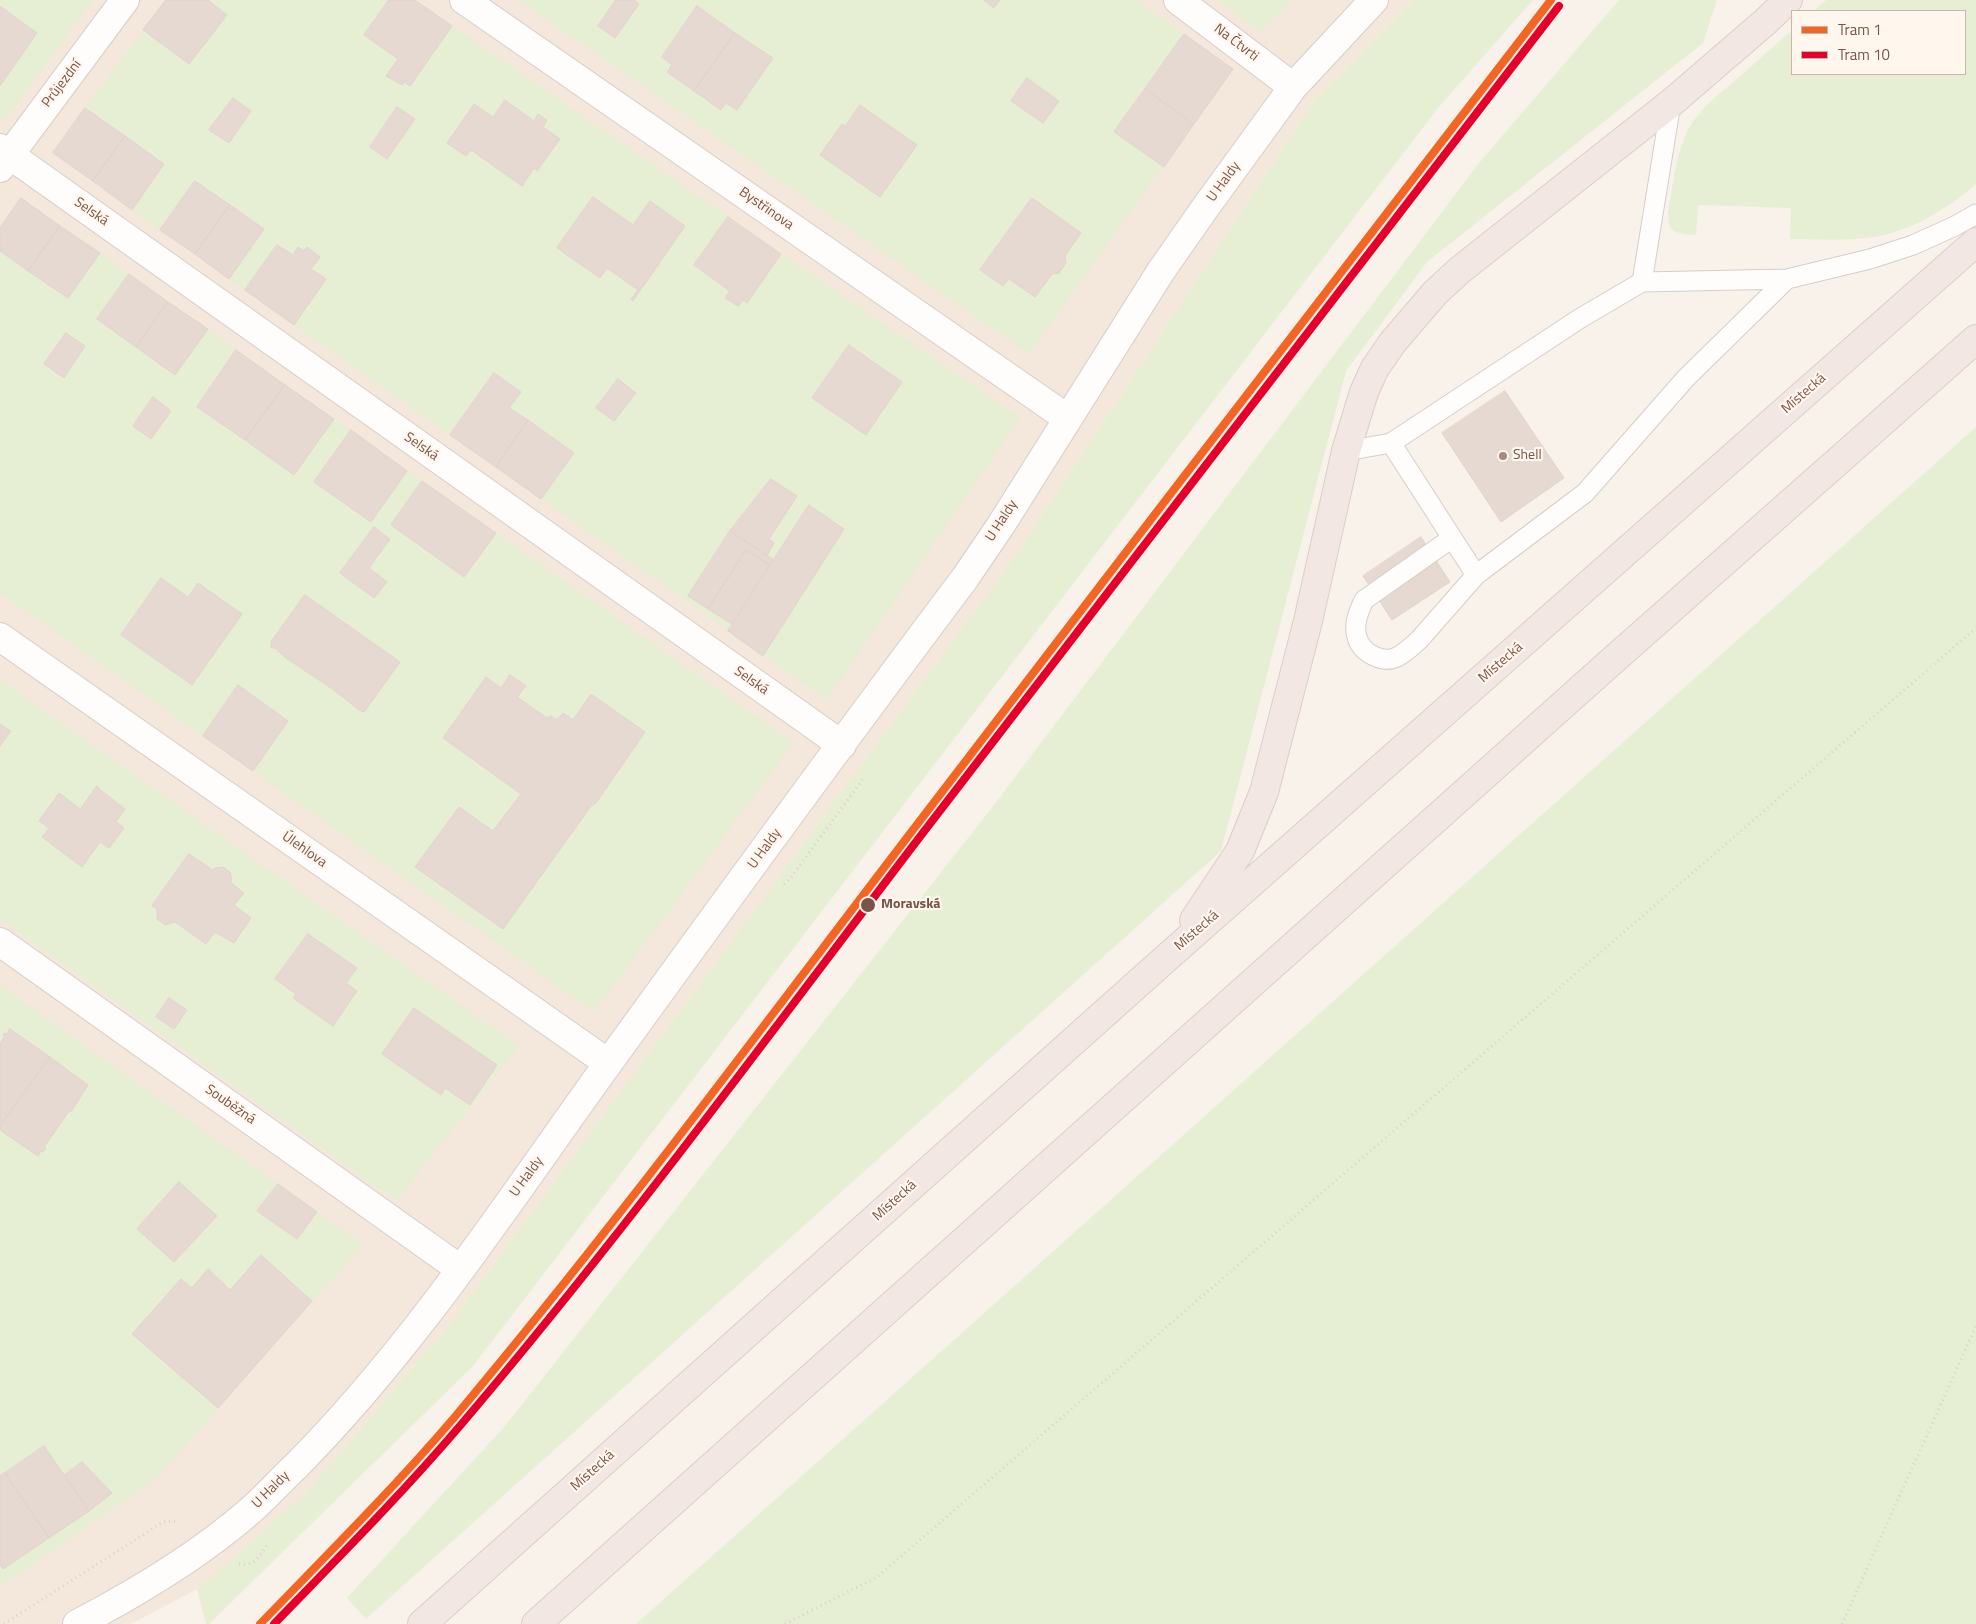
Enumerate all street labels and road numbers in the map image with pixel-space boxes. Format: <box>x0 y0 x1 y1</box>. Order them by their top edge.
street label: Na Čtvrti <box>1210 21 1262 65</box>
street label: Průjezdní <box>39 57 85 111</box>
street label: U Haldy <box>1204 158 1244 206</box>
street label: Bystřinova <box>735 184 797 234</box>
street label: Selská <box>71 194 111 230</box>
street label: Místecká <box>1778 370 1830 418</box>
street label: Selská <box>401 429 441 465</box>
street label: U Haldy <box>982 497 1022 545</box>
street label: Místecká <box>1475 639 1527 687</box>
street label: Selská <box>731 663 771 699</box>
street label: U Haldy <box>745 825 785 873</box>
street label: Úlehlova <box>278 829 330 871</box>
street label: Místecká <box>1171 907 1223 955</box>
street label: Souběžná <box>202 1082 258 1128</box>
street label: U Haldy <box>507 1153 547 1201</box>
street label: Místecká <box>870 1177 920 1225</box>
street label: Místecká <box>568 1447 618 1495</box>
street label: U Haldy <box>249 1468 293 1512</box>

